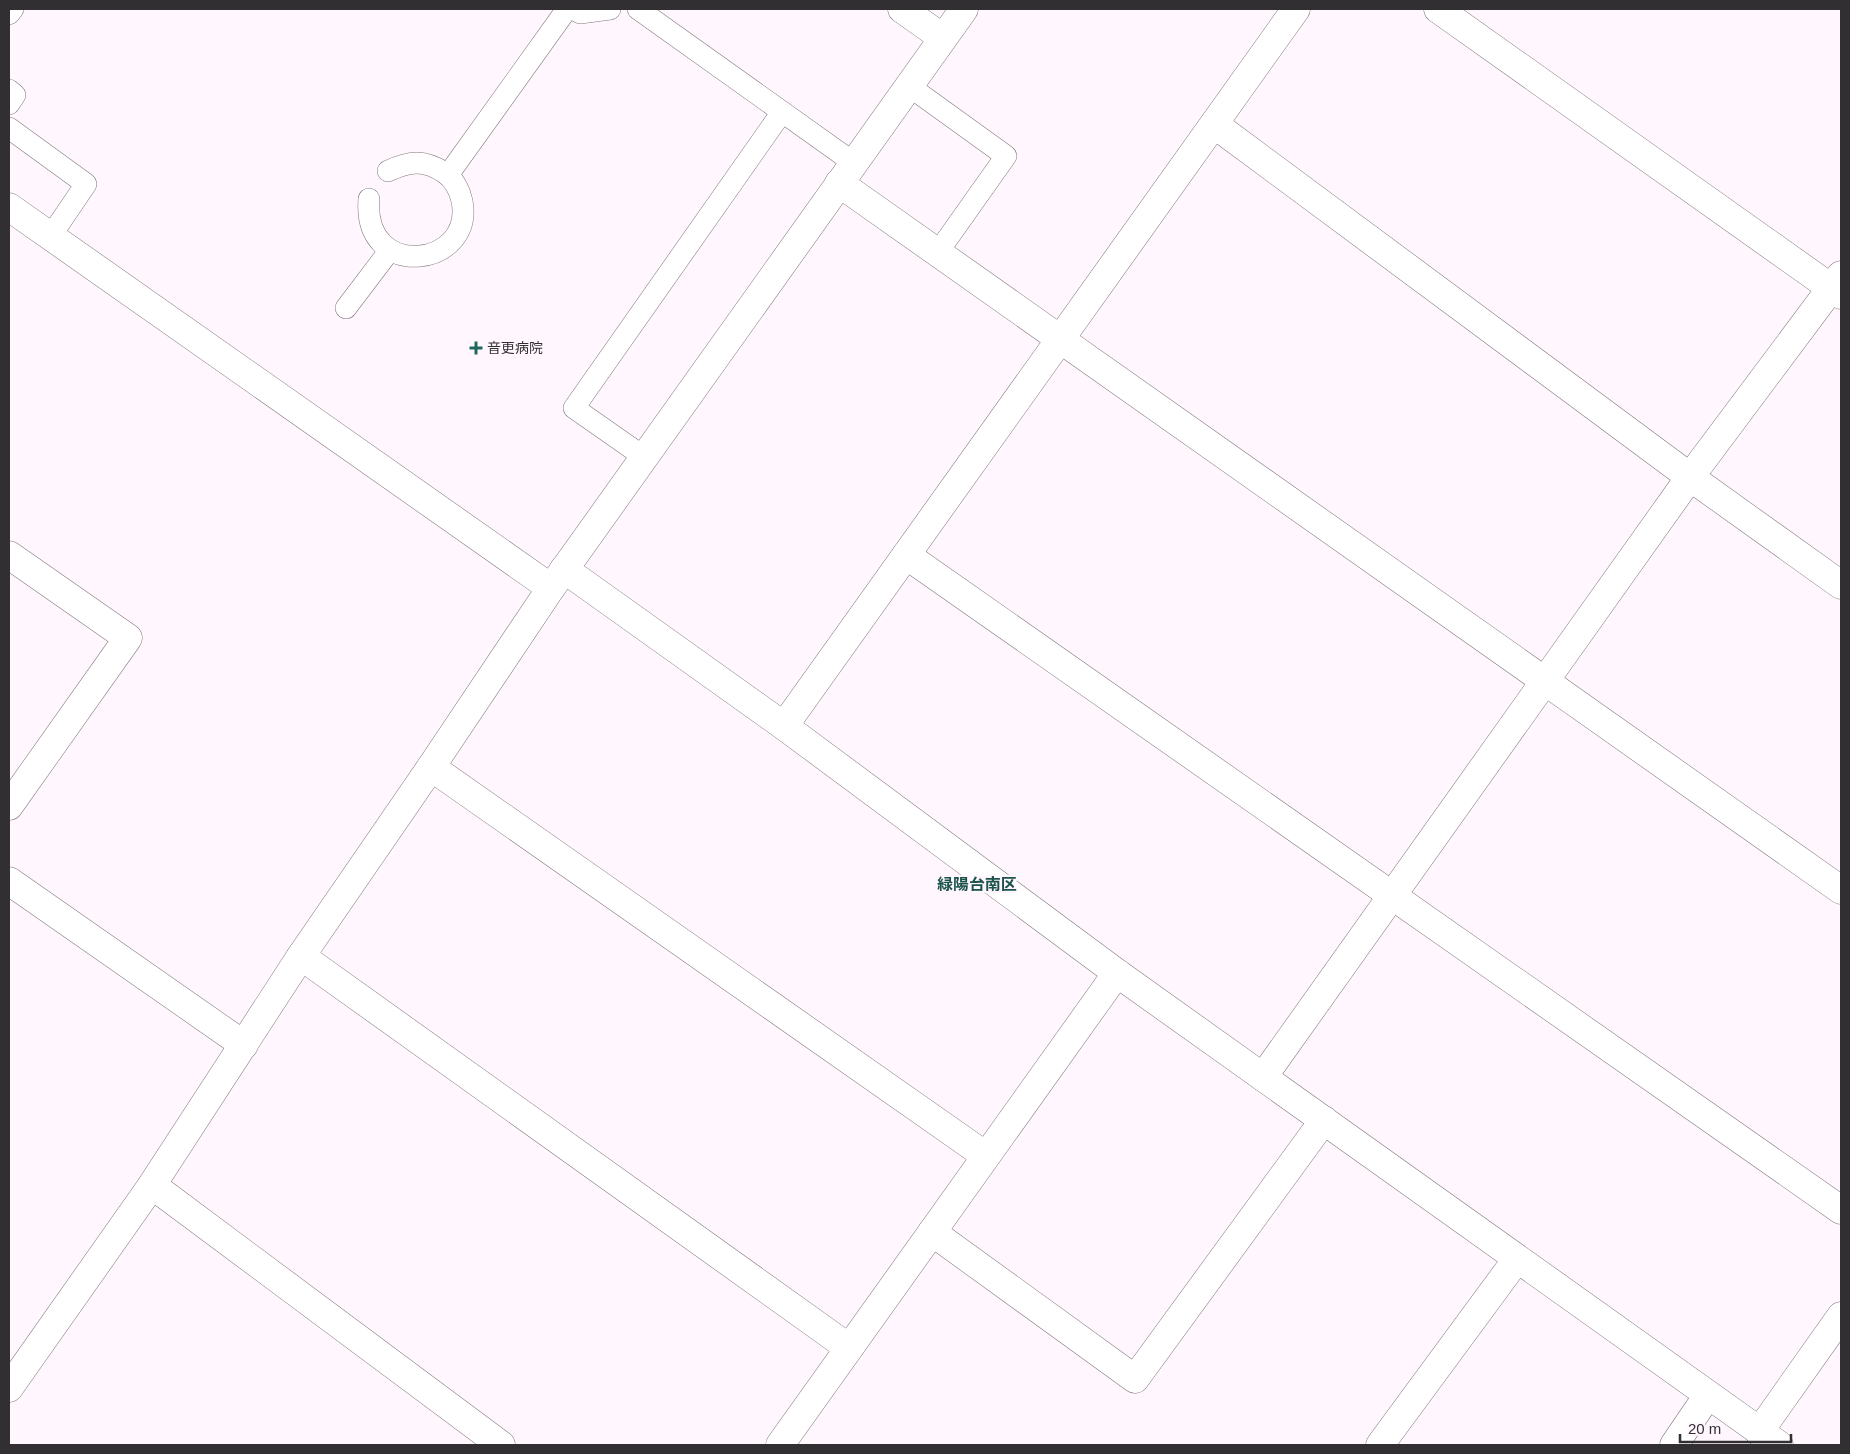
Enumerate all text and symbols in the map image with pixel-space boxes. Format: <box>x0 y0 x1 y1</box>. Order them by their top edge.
place label: 音更病院 <box>487 340 543 356</box>
marker: 音更病院 <box>469 341 483 355</box>
district label: 緑陽台南区 <box>937 876 1017 893</box>
scale bar <box>1680 1412 1791 1444</box>
text: 20 m <box>1688 1420 1721 1437</box>

